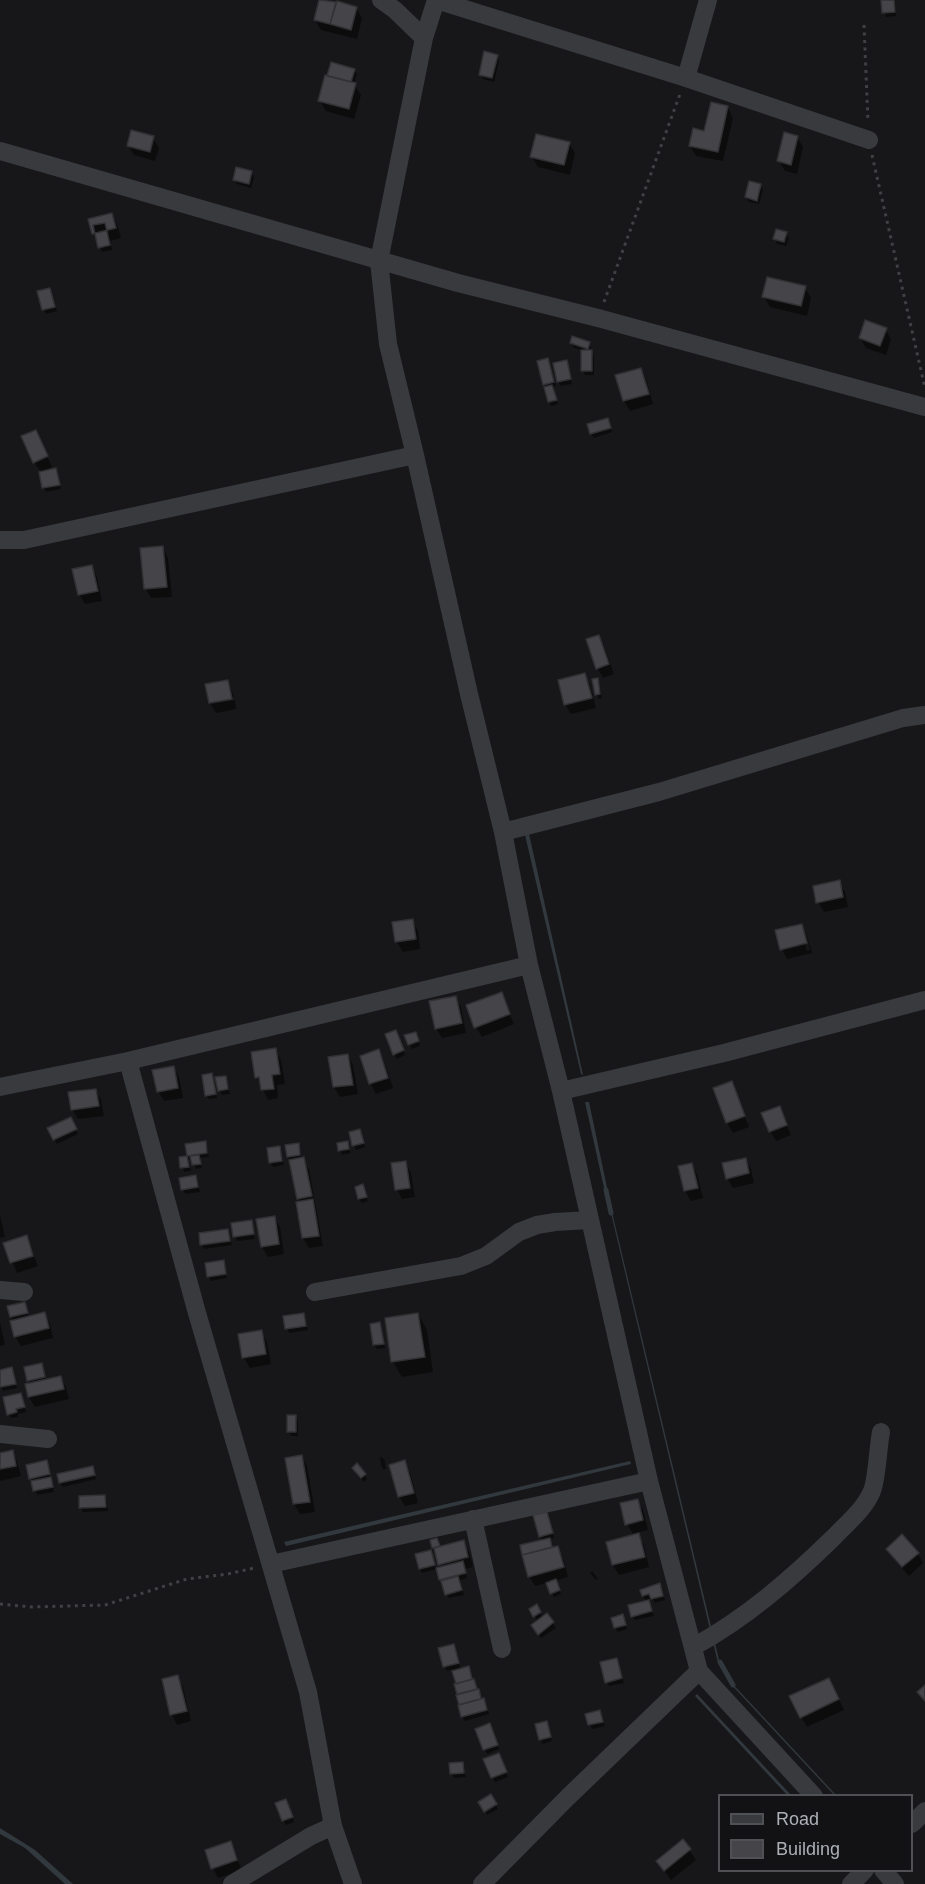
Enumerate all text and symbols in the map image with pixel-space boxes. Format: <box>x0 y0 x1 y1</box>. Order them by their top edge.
legend <box>718 1794 913 1872</box>
text: Road <box>776 1809 819 1829</box>
text: Building <box>776 1839 840 1859</box>

